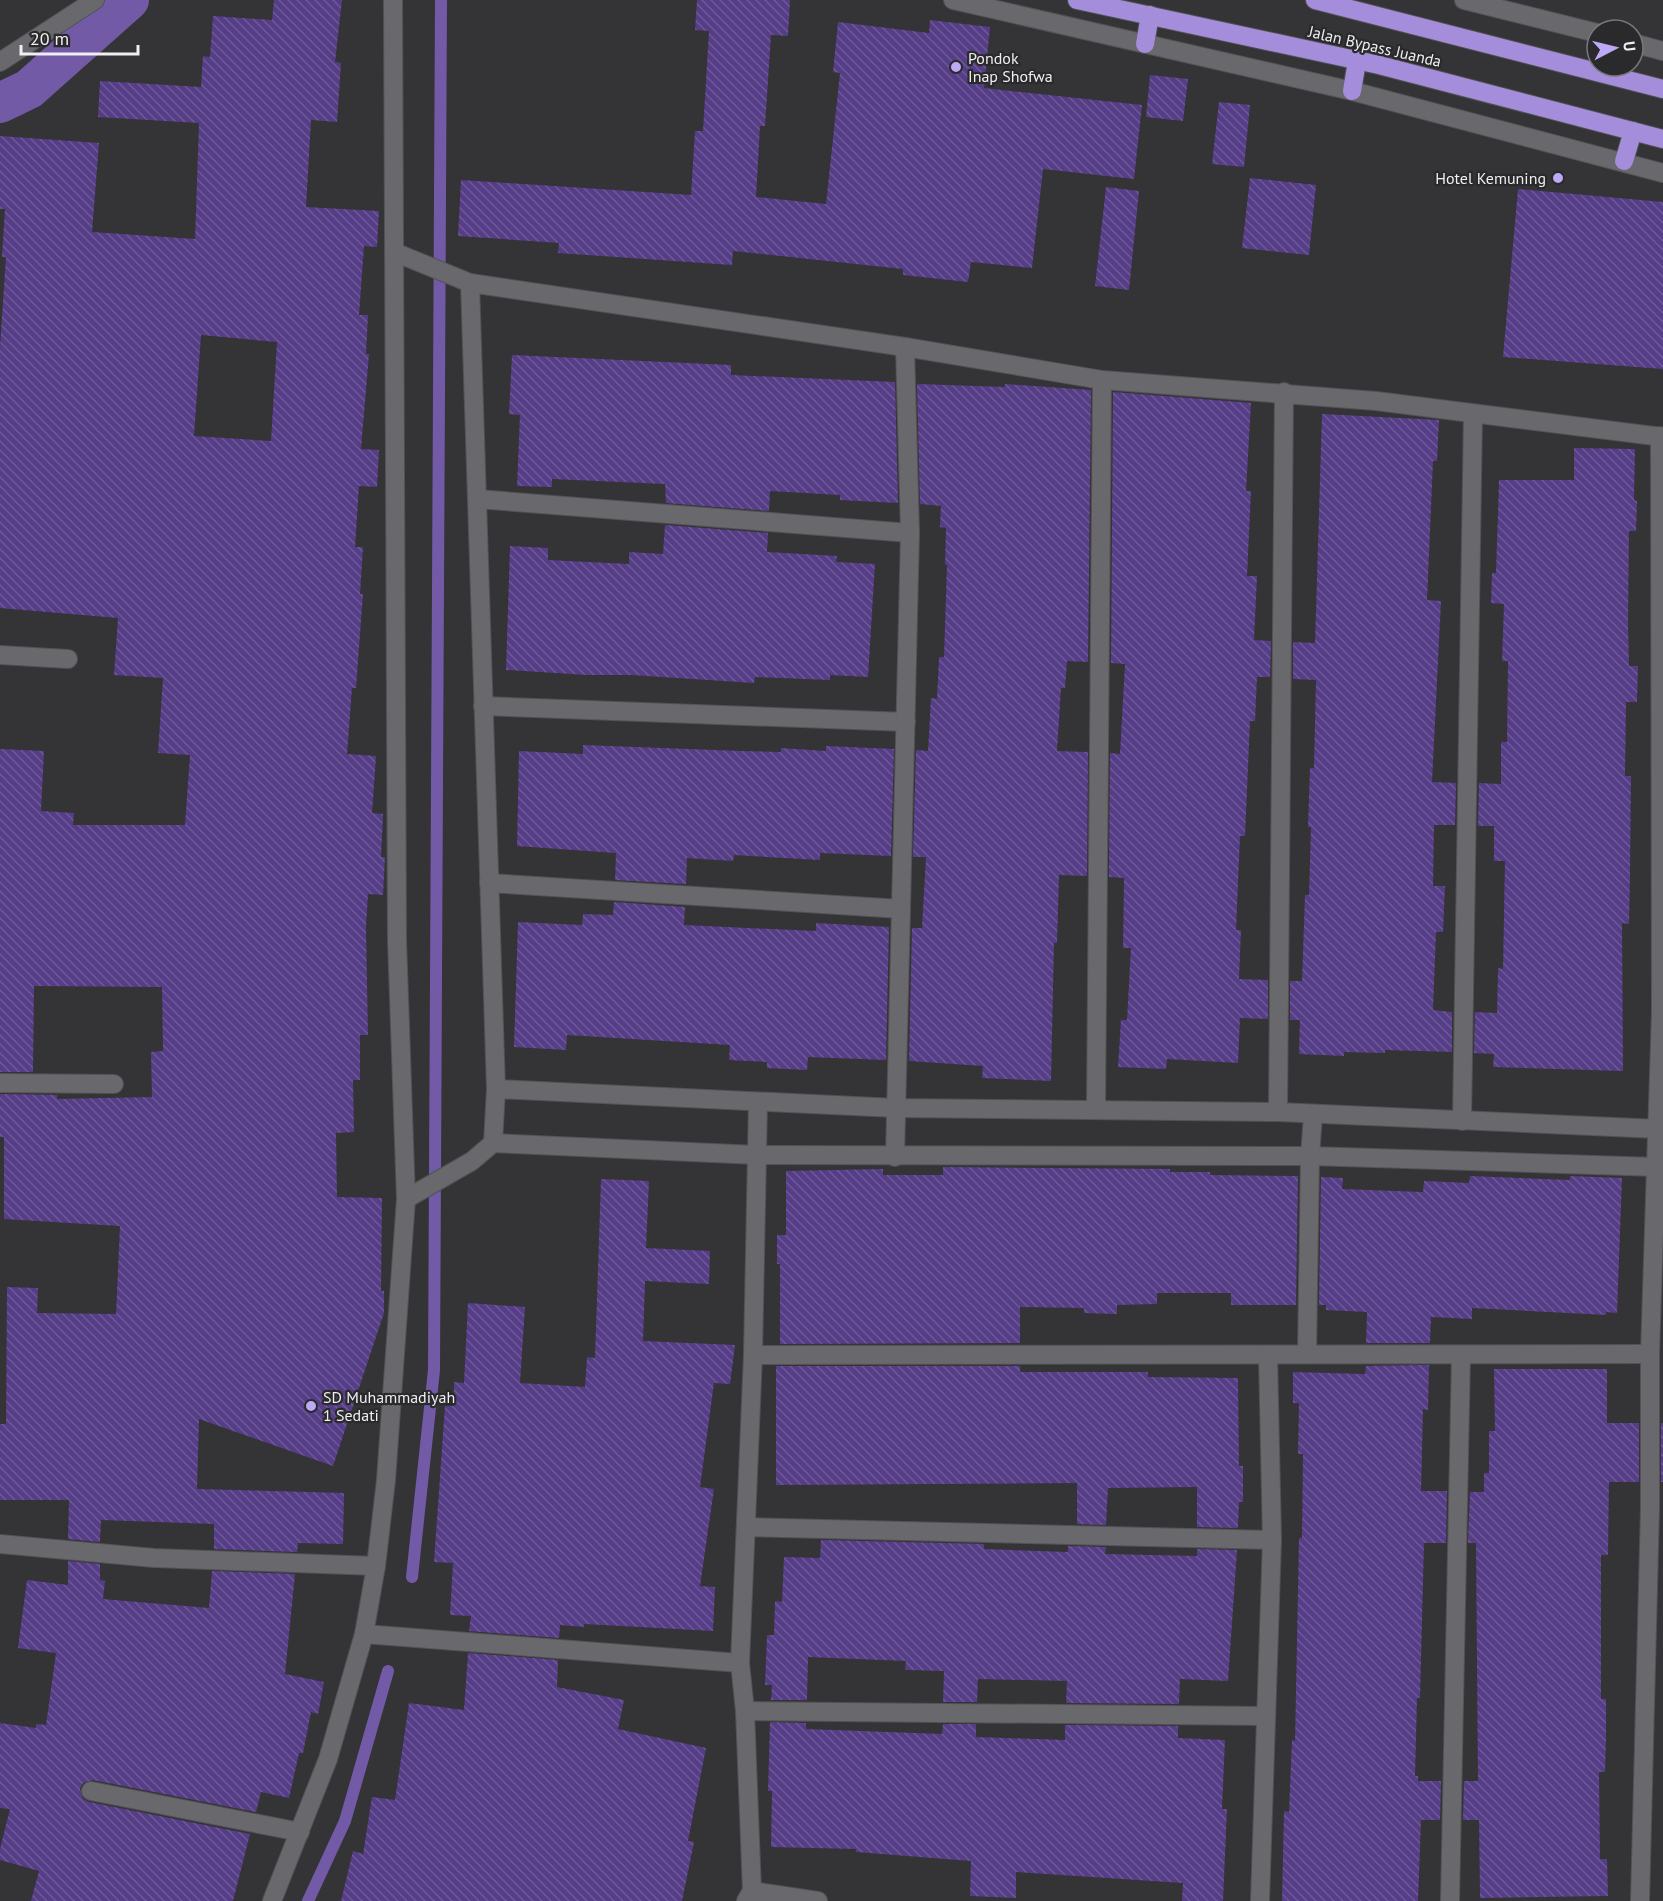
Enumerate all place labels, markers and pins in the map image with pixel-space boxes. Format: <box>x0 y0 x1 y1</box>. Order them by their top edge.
place label: Pondok Inap Shofwa <box>968 48 1053 86</box>
marker: Pondok Inap Shofwa <box>949 60 963 74</box>
place label: Hotel Kemuning <box>1435 168 1546 188</box>
marker: Hotel Kemuning <box>1551 171 1565 185</box>
place label: SD Muhammadiyah 1 Sedati <box>323 1387 455 1425</box>
marker: SD Muhammadiyah 1 Sedati <box>304 1399 318 1413</box>

